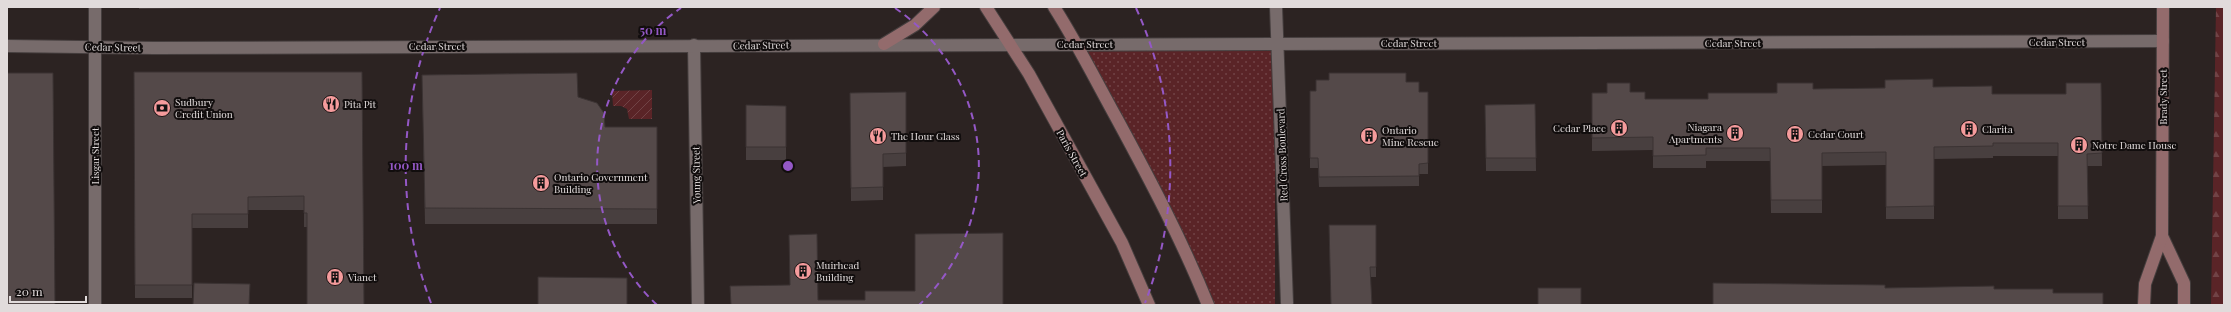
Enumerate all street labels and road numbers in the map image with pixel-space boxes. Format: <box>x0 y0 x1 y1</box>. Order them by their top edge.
street label: Cedar Street <box>2029 35 2086 49</box>
street label: Cedar Street <box>1381 36 1438 50</box>
street label: Cedar Street <box>1705 36 1762 50</box>
street label: Cedar Street <box>1057 37 1114 51</box>
street label: Cedar Street <box>733 38 790 52</box>
street label: Cedar Street <box>409 39 466 53</box>
street label: Cedar Street <box>85 40 142 54</box>
street label: Brady Street <box>2156 69 2170 125</box>
street label: Red Cross Boulevard <box>1273 108 1291 202</box>
street label: Lisgar Street <box>88 127 102 185</box>
street label: Paris Street <box>1053 127 1091 180</box>
street label: Young Street <box>688 146 704 205</box>

